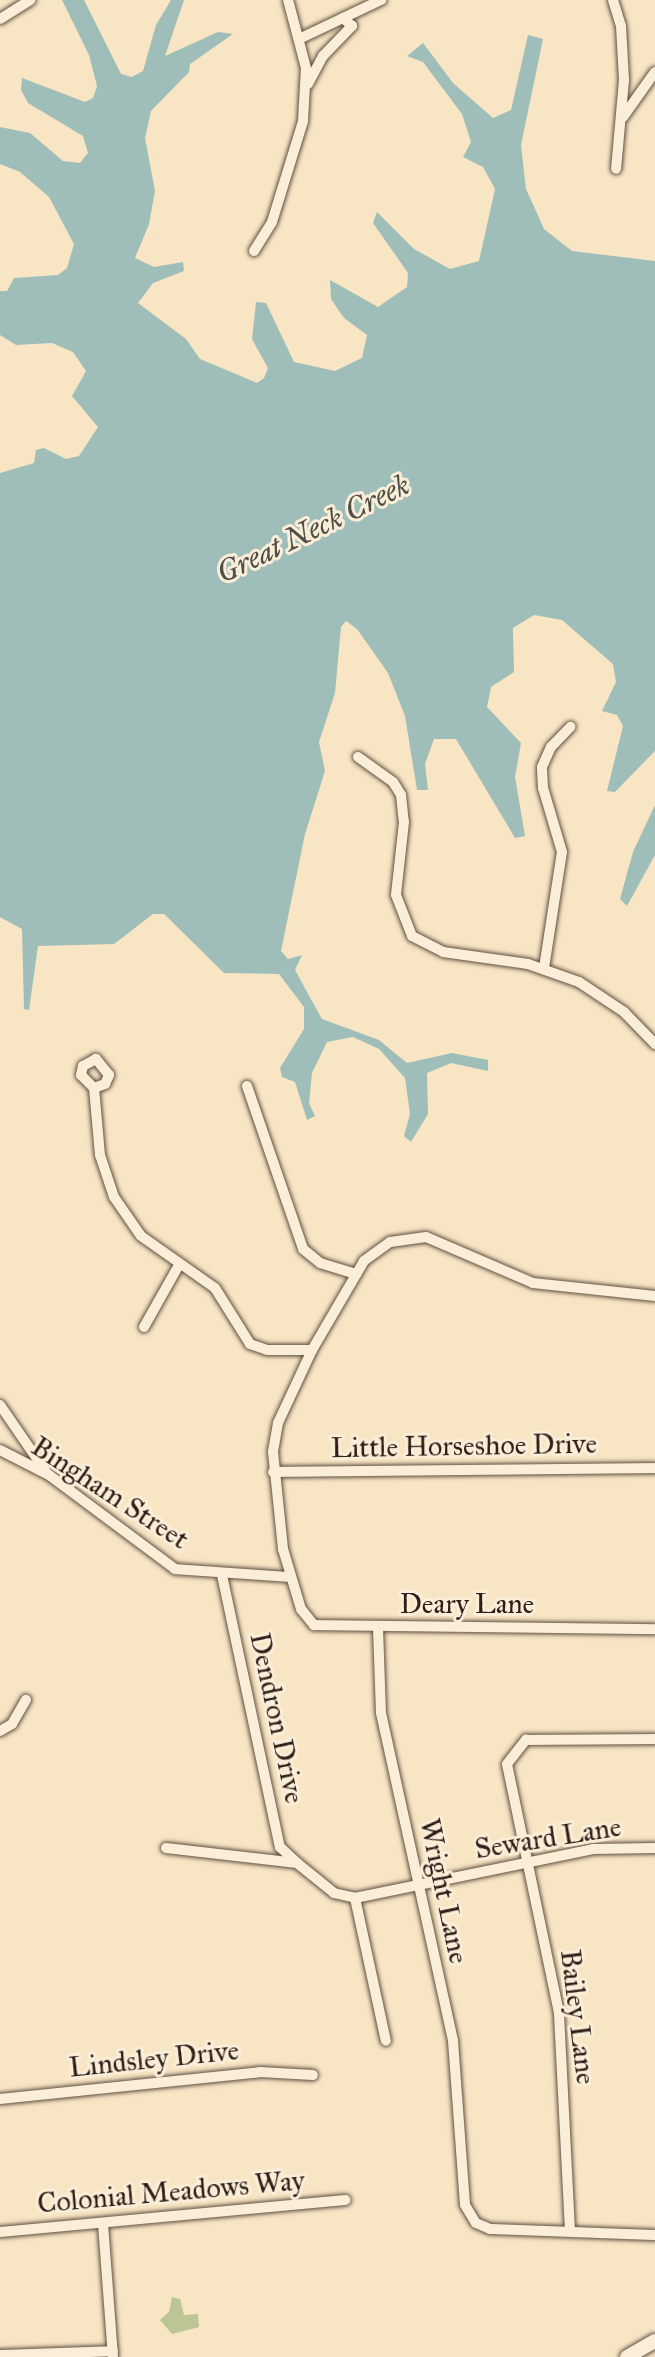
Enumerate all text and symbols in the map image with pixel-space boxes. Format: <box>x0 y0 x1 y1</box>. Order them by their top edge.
water label: Great Neck Creek <box>211 467 415 591</box>
street label: Little Horseshoe Drive <box>331 1427 597 1465</box>
street label: Bingham Street <box>25 1430 195 1556</box>
street label: Deary Lane <box>400 1587 534 1621</box>
street label: Dendron Drive <box>243 1630 311 1806</box>
street label: Seward Lane <box>472 1810 624 1866</box>
street label: Wright Lane <box>412 1815 476 1967</box>
street label: Bailey Lane <box>553 1948 603 2086</box>
street label: Lindsley Drive <box>67 2033 241 2085</box>
street label: Colonial Meadows Way <box>36 2164 306 2220</box>

